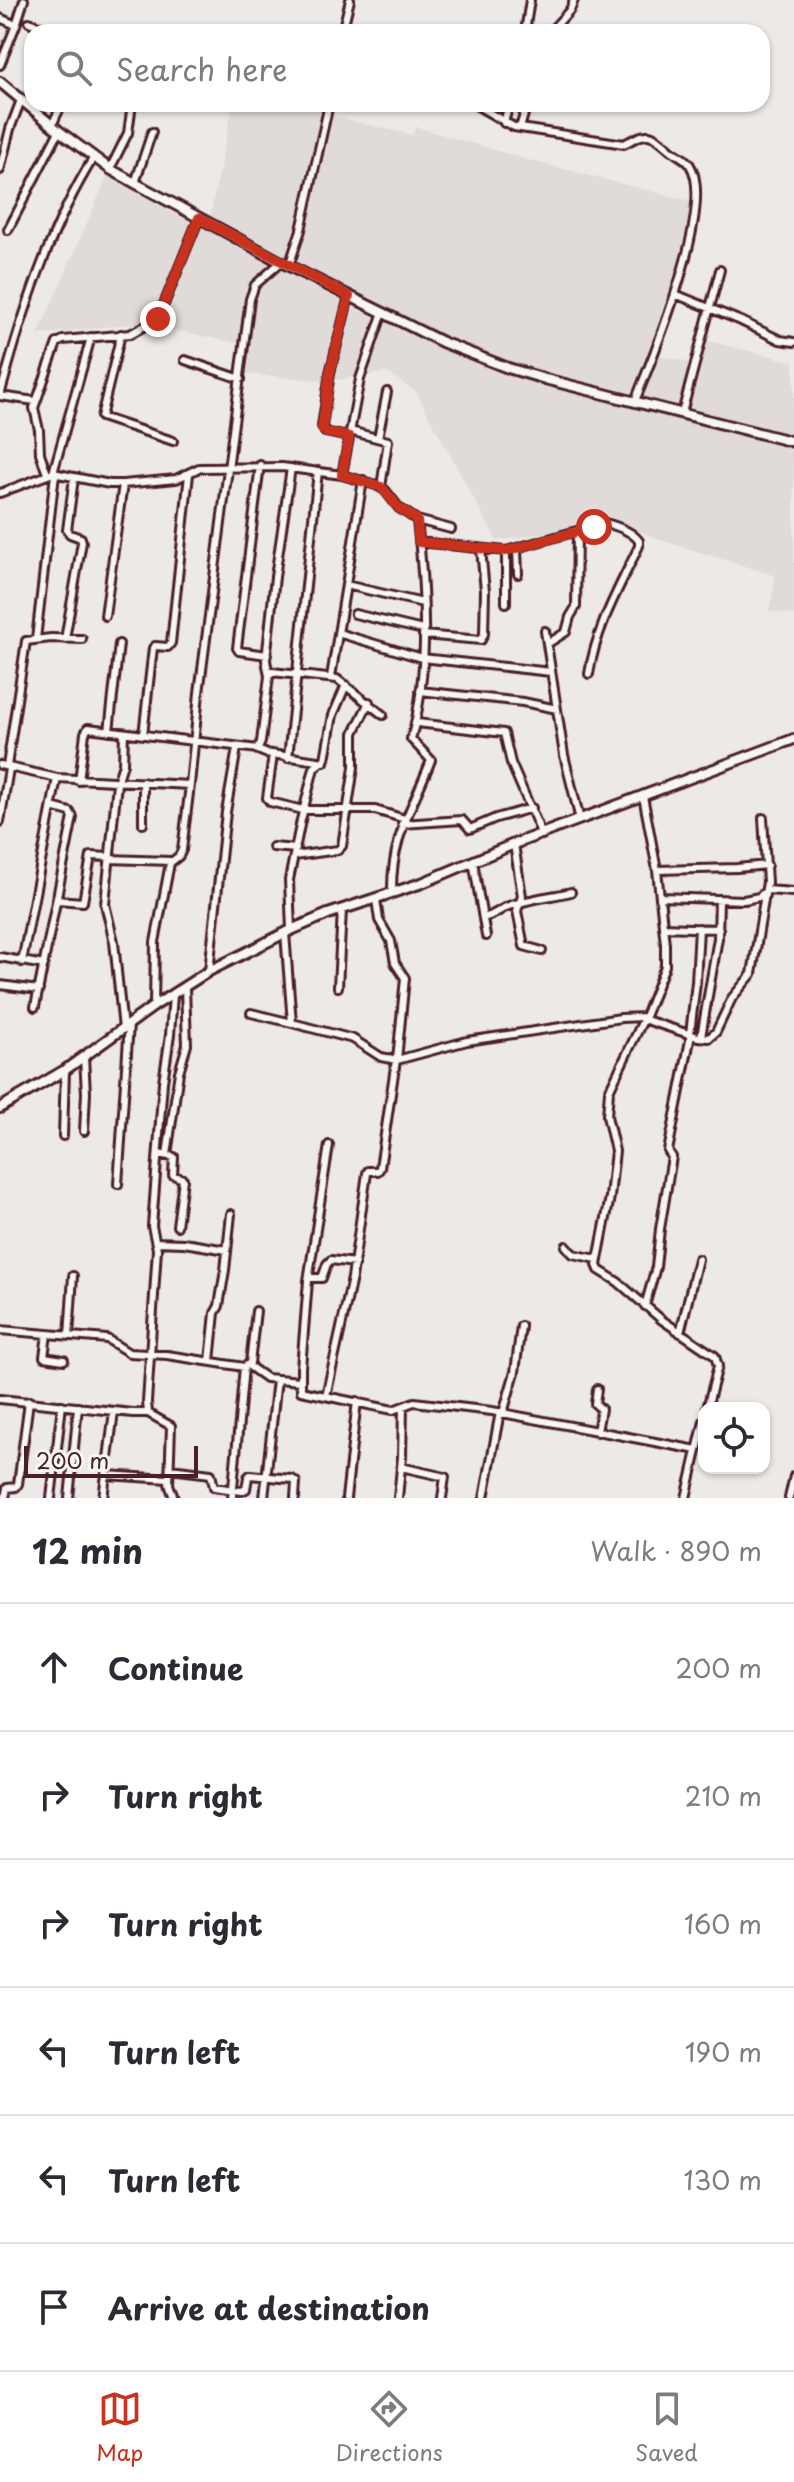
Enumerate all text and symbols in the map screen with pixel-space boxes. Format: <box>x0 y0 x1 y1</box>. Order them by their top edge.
search box <box>24 24 770 112</box>
icon: search <box>52 46 96 90</box>
text: Search here <box>116 46 288 91</box>
route end <box>140 301 176 337</box>
route start <box>576 509 612 545</box>
map controls <box>698 1402 770 1474</box>
button: locate <box>698 1402 770 1474</box>
scale bar <box>24 1442 198 1478</box>
text: 200 m <box>36 1443 109 1476</box>
text: 12 min <box>32 1524 143 1576</box>
text: Walk · 890 m <box>591 1531 762 1570</box>
icon: ahead <box>32 1645 76 1689</box>
text: Continue <box>108 1645 243 1690</box>
text: 200 m <box>675 1648 762 1687</box>
icon: right <box>32 1773 76 1817</box>
text: Turn right <box>108 1773 263 1818</box>
text: 210 m <box>685 1776 762 1815</box>
icon: right <box>32 1901 76 1945</box>
text: Turn right <box>108 1901 263 1946</box>
text: 160 m <box>684 1904 762 1943</box>
icon: left <box>32 2029 76 2073</box>
text: Turn left <box>108 2029 240 2074</box>
text: 190 m <box>685 2032 762 2071</box>
icon: left <box>32 2157 76 2201</box>
text: Turn left <box>108 2157 240 2202</box>
text: 130 m <box>683 2160 762 2199</box>
icon: arrive <box>32 2285 76 2329</box>
text: Arrive at destination <box>108 2285 430 2330</box>
tab: Map <box>96 2387 143 2468</box>
tab: Directions <box>336 2387 443 2468</box>
tab: Saved <box>635 2387 698 2468</box>

